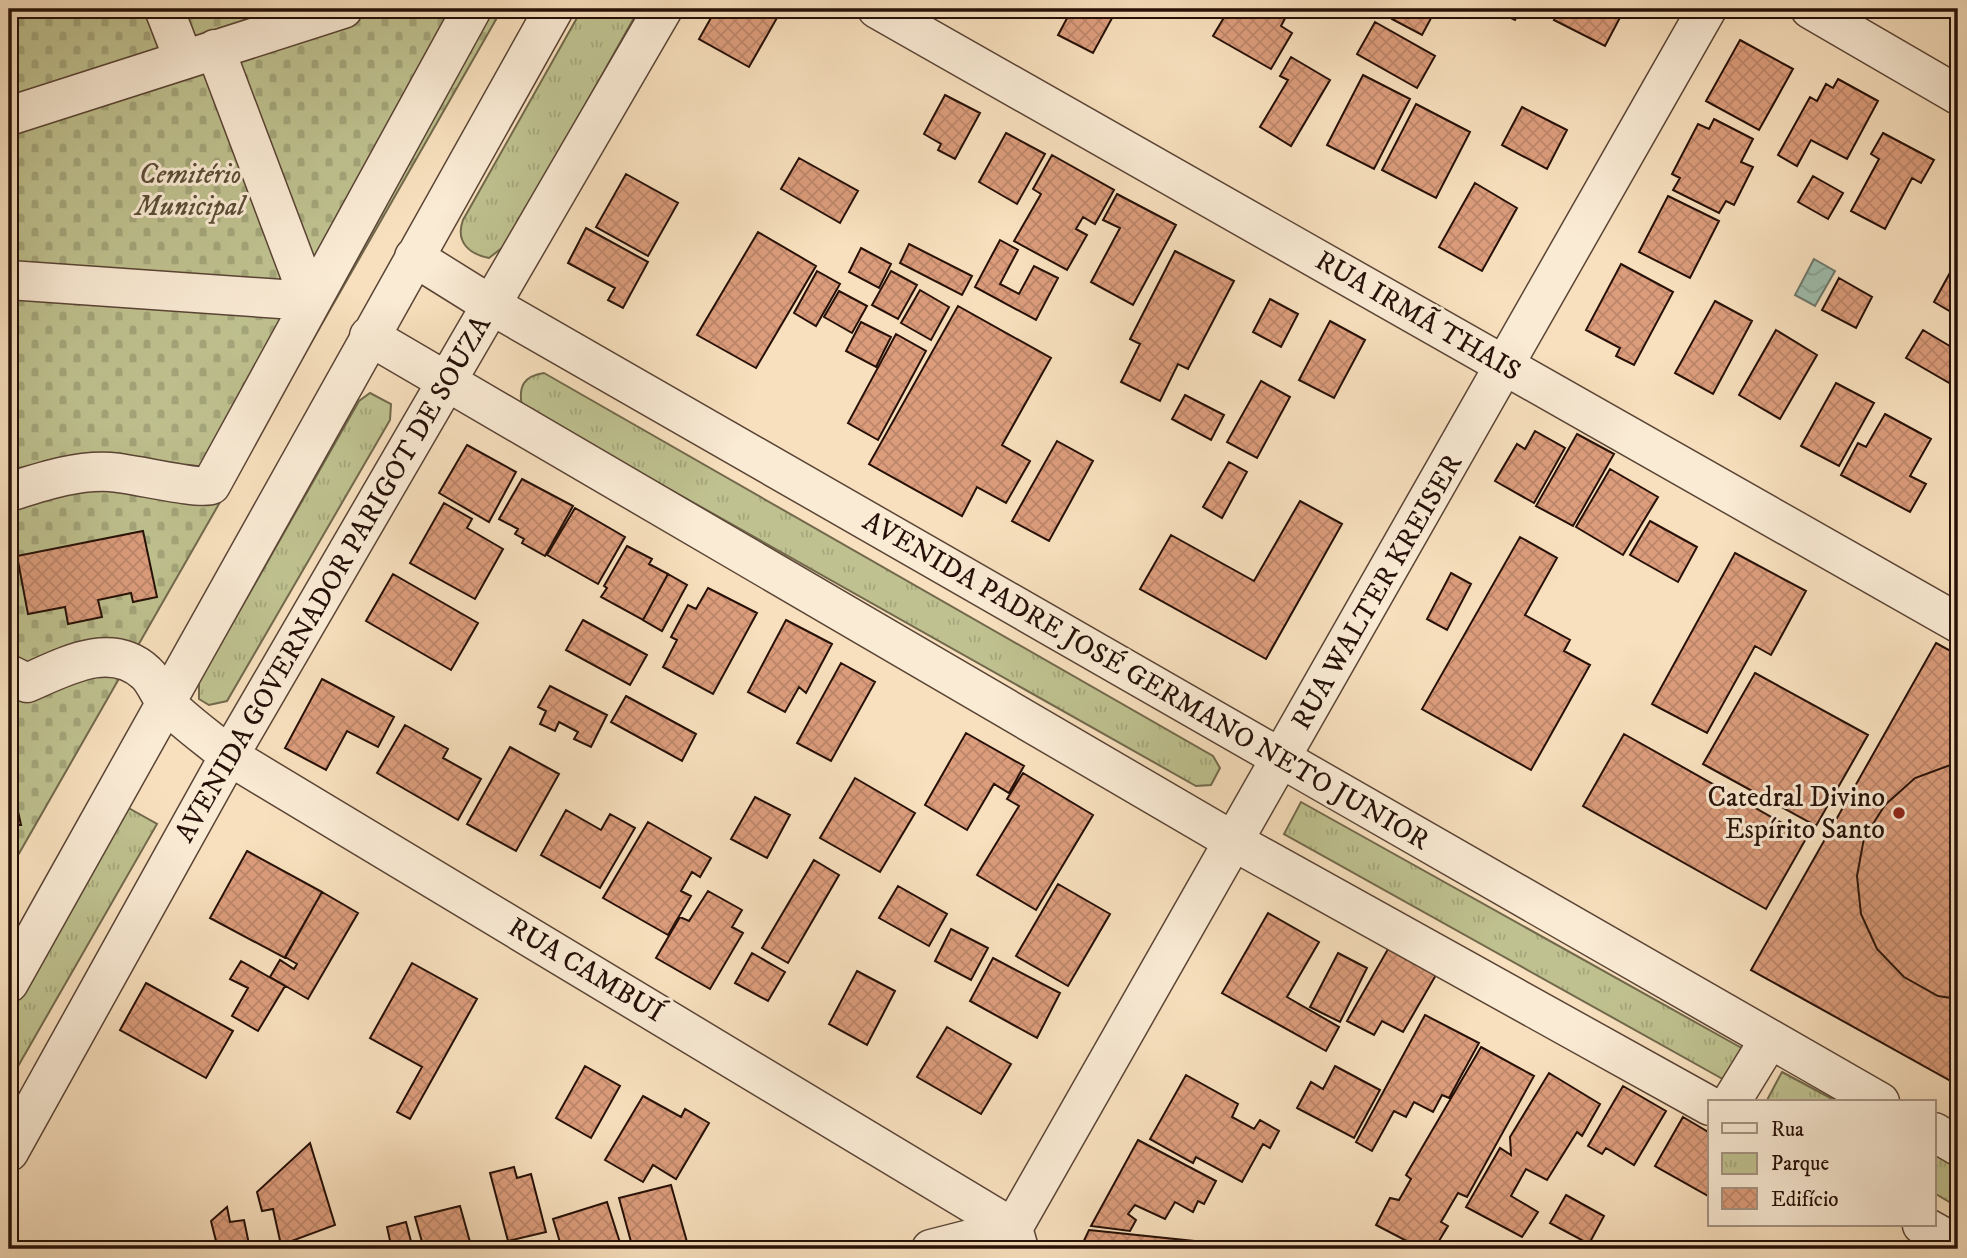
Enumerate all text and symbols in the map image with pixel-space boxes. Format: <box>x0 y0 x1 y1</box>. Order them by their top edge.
park label: Cemitério Municipal <box>133 157 247 224</box>
street label: RUA IRMÃ THAIS <box>1309 242 1527 389</box>
street label: AVENIDA GOVERNADOR PARIGOT DE SOUZA <box>167 309 499 848</box>
street label: RUA WALTER KREISER <box>1284 448 1470 736</box>
street label: AVENIDA PADRE JOSÉ GERMANO NETO JUNIOR <box>857 504 1436 858</box>
place label: Catedral Divino Espírito Santo <box>1707 780 1885 847</box>
marker: Catedral Divino Espírito Santo <box>1891 805 1907 821</box>
street label: RUA CAMBUÍ <box>502 909 672 1031</box>
legend <box>1708 1100 1936 1226</box>
text: Rua <box>1771 1117 1804 1143</box>
text: Parque <box>1771 1151 1829 1177</box>
text: Edifício <box>1771 1187 1839 1213</box>

